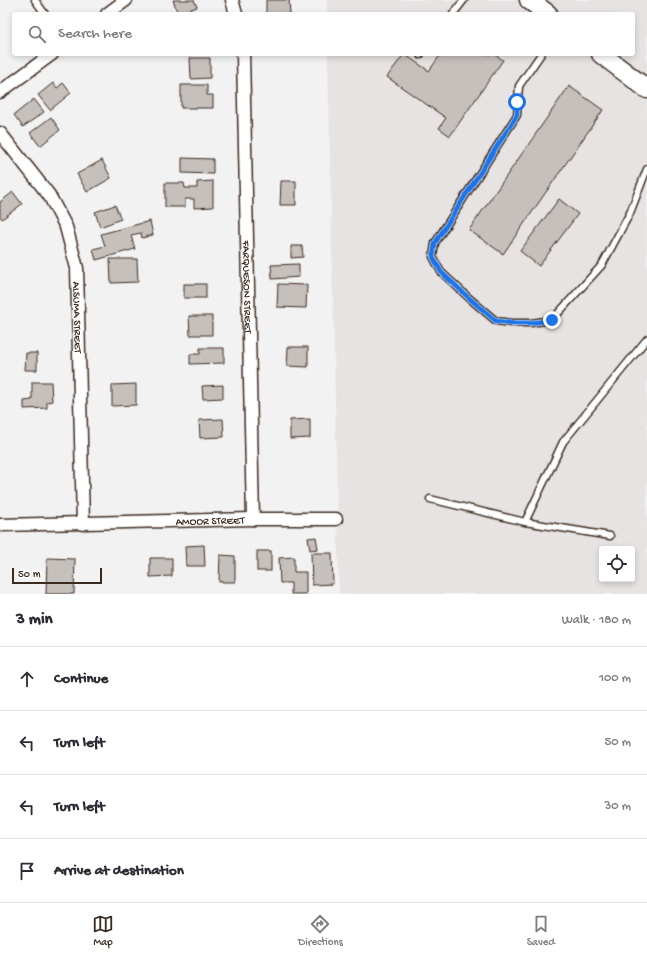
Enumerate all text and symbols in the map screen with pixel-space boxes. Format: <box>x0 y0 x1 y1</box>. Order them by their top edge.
search box <box>12 12 635 56</box>
icon: search <box>26 23 48 45</box>
text: Search here <box>58 25 132 43</box>
route start <box>508 93 526 111</box>
street label: FARQUESON STREET <box>239 239 253 334</box>
street label: ALSUMA STREET <box>69 281 83 354</box>
route end <box>543 311 561 329</box>
street label: AMOOR STREET <box>175 515 245 529</box>
map controls <box>599 546 635 582</box>
button: locate <box>599 546 635 582</box>
scale bar <box>12 566 102 585</box>
text: 50 m <box>18 569 40 581</box>
text: 3 min <box>16 610 53 630</box>
text: Walk · 180 m <box>562 613 631 628</box>
icon: ahead <box>16 668 38 690</box>
text: Continue <box>54 670 108 688</box>
text: 100 m <box>599 671 631 686</box>
icon: left <box>16 732 38 754</box>
text: Turn left <box>54 734 105 752</box>
text: 50 m <box>604 735 631 750</box>
icon: left <box>16 796 38 818</box>
text: Turn left <box>54 798 105 816</box>
text: 30 m <box>605 799 631 814</box>
icon: arrive <box>16 860 38 882</box>
text: Arrive at destination <box>54 862 184 880</box>
tab: Map <box>92 913 114 949</box>
tab: Directions <box>298 913 343 949</box>
tab: Saved <box>527 913 555 949</box>

